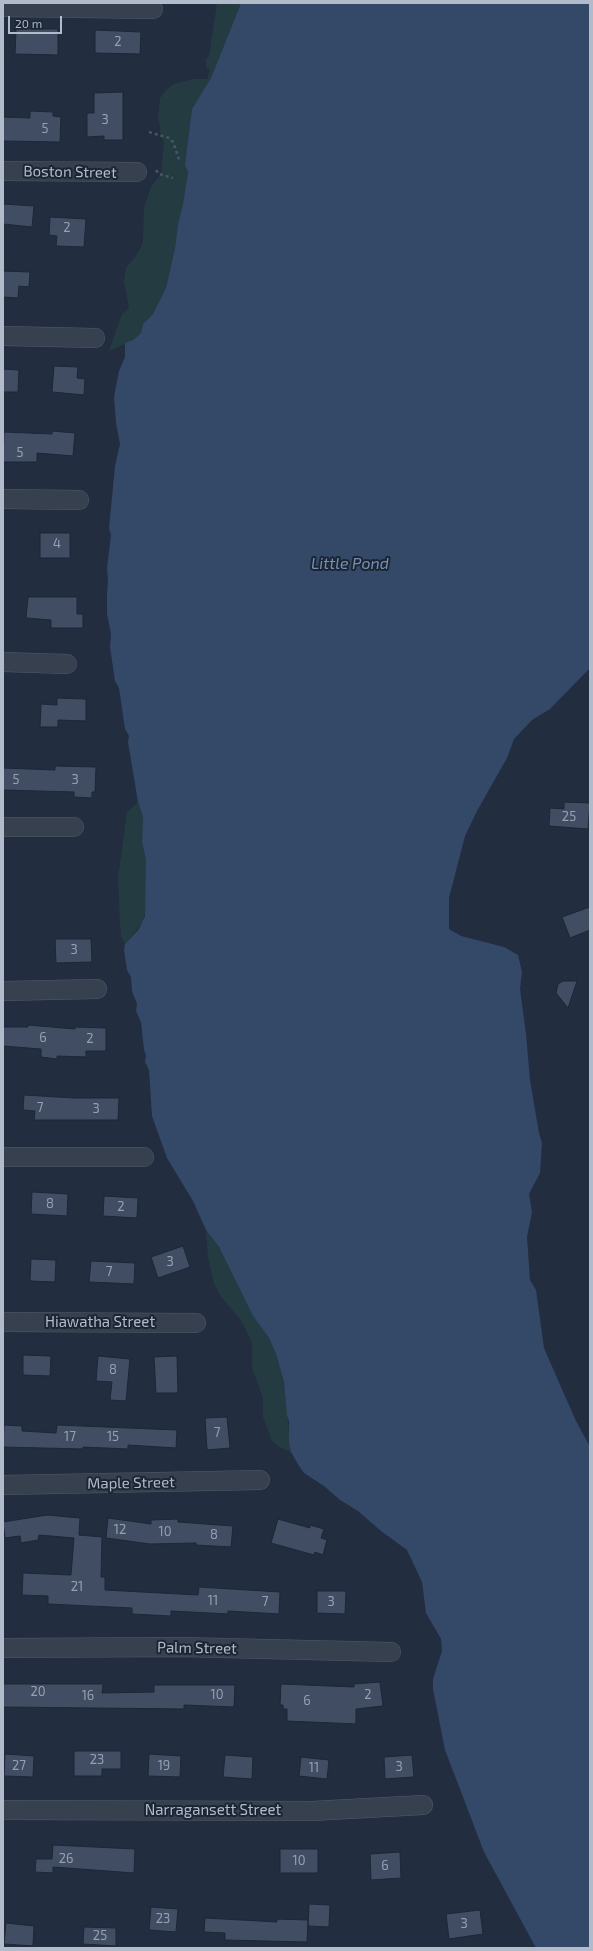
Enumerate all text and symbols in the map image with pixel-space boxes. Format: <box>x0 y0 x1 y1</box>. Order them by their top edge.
scale bar <box>10 8 64 34</box>
text: 20 m <box>15 16 42 30</box>
house number: 2 <box>114 34 122 50</box>
house number: 3 <box>101 112 109 128</box>
house number: 5 <box>42 121 48 137</box>
street label: Boston Street <box>23 162 117 182</box>
house number: 2 <box>63 220 71 236</box>
house number: 5 <box>17 445 23 461</box>
house number: 4 <box>53 536 61 552</box>
water label: Little Pond <box>311 554 389 574</box>
house number: 5 <box>13 772 19 788</box>
house number: 3 <box>71 772 79 788</box>
house number: 25 <box>562 809 576 825</box>
house number: 3 <box>70 942 78 958</box>
house number: 6 <box>39 1030 47 1046</box>
house number: 2 <box>86 1031 94 1047</box>
house number: 7 <box>37 1100 43 1116</box>
house number: 3 <box>92 1101 100 1117</box>
house number: 8 <box>46 1196 54 1212</box>
house number: 2 <box>117 1199 125 1215</box>
house number: 3 <box>166 1254 174 1270</box>
house number: 7 <box>106 1264 112 1280</box>
street label: Hiawatha Street <box>45 1313 155 1331</box>
house number: 8 <box>109 1362 117 1378</box>
house number: 7 <box>214 1425 220 1441</box>
house number: 17 <box>64 1429 76 1445</box>
house number: 15 <box>107 1429 119 1445</box>
street label: Maple Street <box>87 1473 175 1493</box>
house number: 12 <box>114 1522 126 1538</box>
house number: 10 <box>158 1524 172 1540</box>
house number: 8 <box>210 1527 218 1543</box>
house number: 21 <box>71 1579 83 1595</box>
house number: 11 <box>208 1593 218 1609</box>
house number: 7 <box>262 1594 268 1610</box>
house number: 3 <box>327 1594 335 1610</box>
street label: Palm Street <box>157 1638 237 1658</box>
house number: 20 <box>30 1684 46 1700</box>
house number: 10 <box>210 1687 224 1703</box>
house number: 2 <box>364 1687 372 1703</box>
house number: 16 <box>82 1688 94 1704</box>
house number: 6 <box>303 1693 311 1709</box>
house number: 23 <box>90 1752 104 1768</box>
house number: 27 <box>12 1758 26 1774</box>
house number: 19 <box>158 1758 170 1774</box>
house number: 3 <box>395 1759 403 1775</box>
house number: 11 <box>309 1760 319 1776</box>
street label: Narragansett Street <box>145 1801 281 1819</box>
house number: 26 <box>59 1851 73 1867</box>
house number: 10 <box>292 1853 306 1869</box>
house number: 6 <box>381 1858 389 1874</box>
house number: 23 <box>156 1911 170 1927</box>
house number: 3 <box>460 1916 468 1932</box>
house number: 25 <box>93 1928 107 1944</box>

